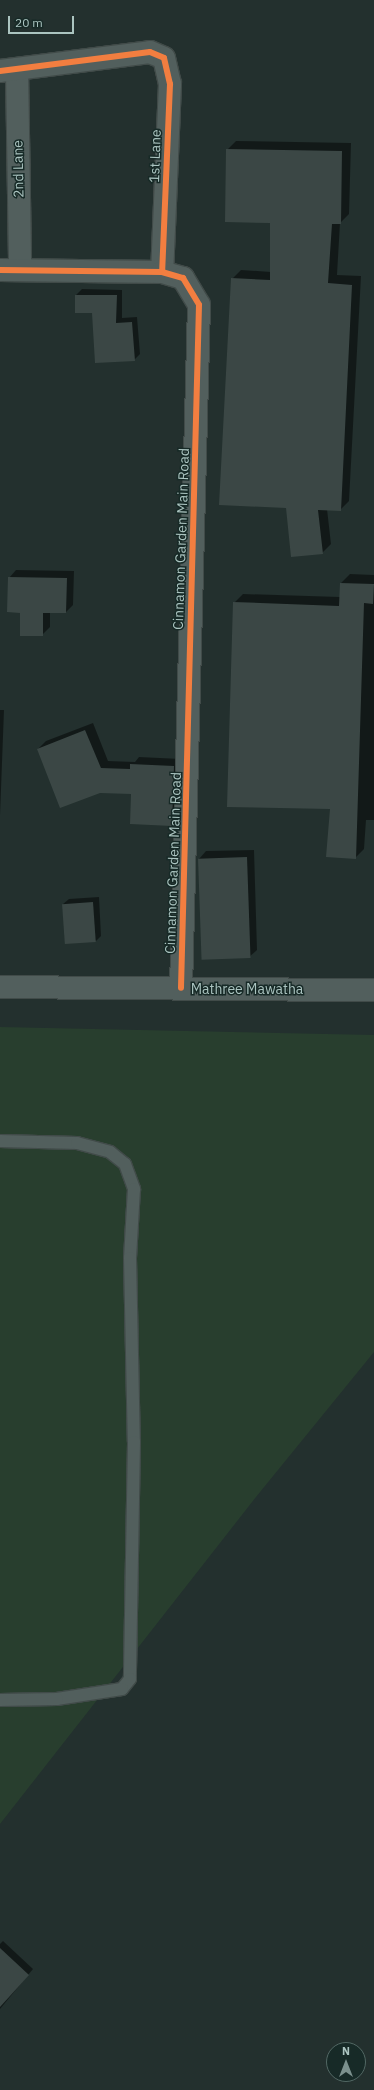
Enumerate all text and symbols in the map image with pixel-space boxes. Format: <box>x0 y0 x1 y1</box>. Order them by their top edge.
scale bar <box>10 8 76 34</box>
text: 20 m <box>15 15 43 30</box>
street label: 1st Lane <box>146 129 164 183</box>
street label: 2nd Lane <box>9 140 27 198</box>
street label: Cinnamon Garden Main Road <box>169 448 193 630</box>
street label: Cinnamon Garden Main Road <box>161 772 185 954</box>
street label: Mathree Mawatha <box>191 981 303 997</box>
north arrow <box>326 2042 366 2082</box>
text: N <box>342 2044 350 2058</box>

